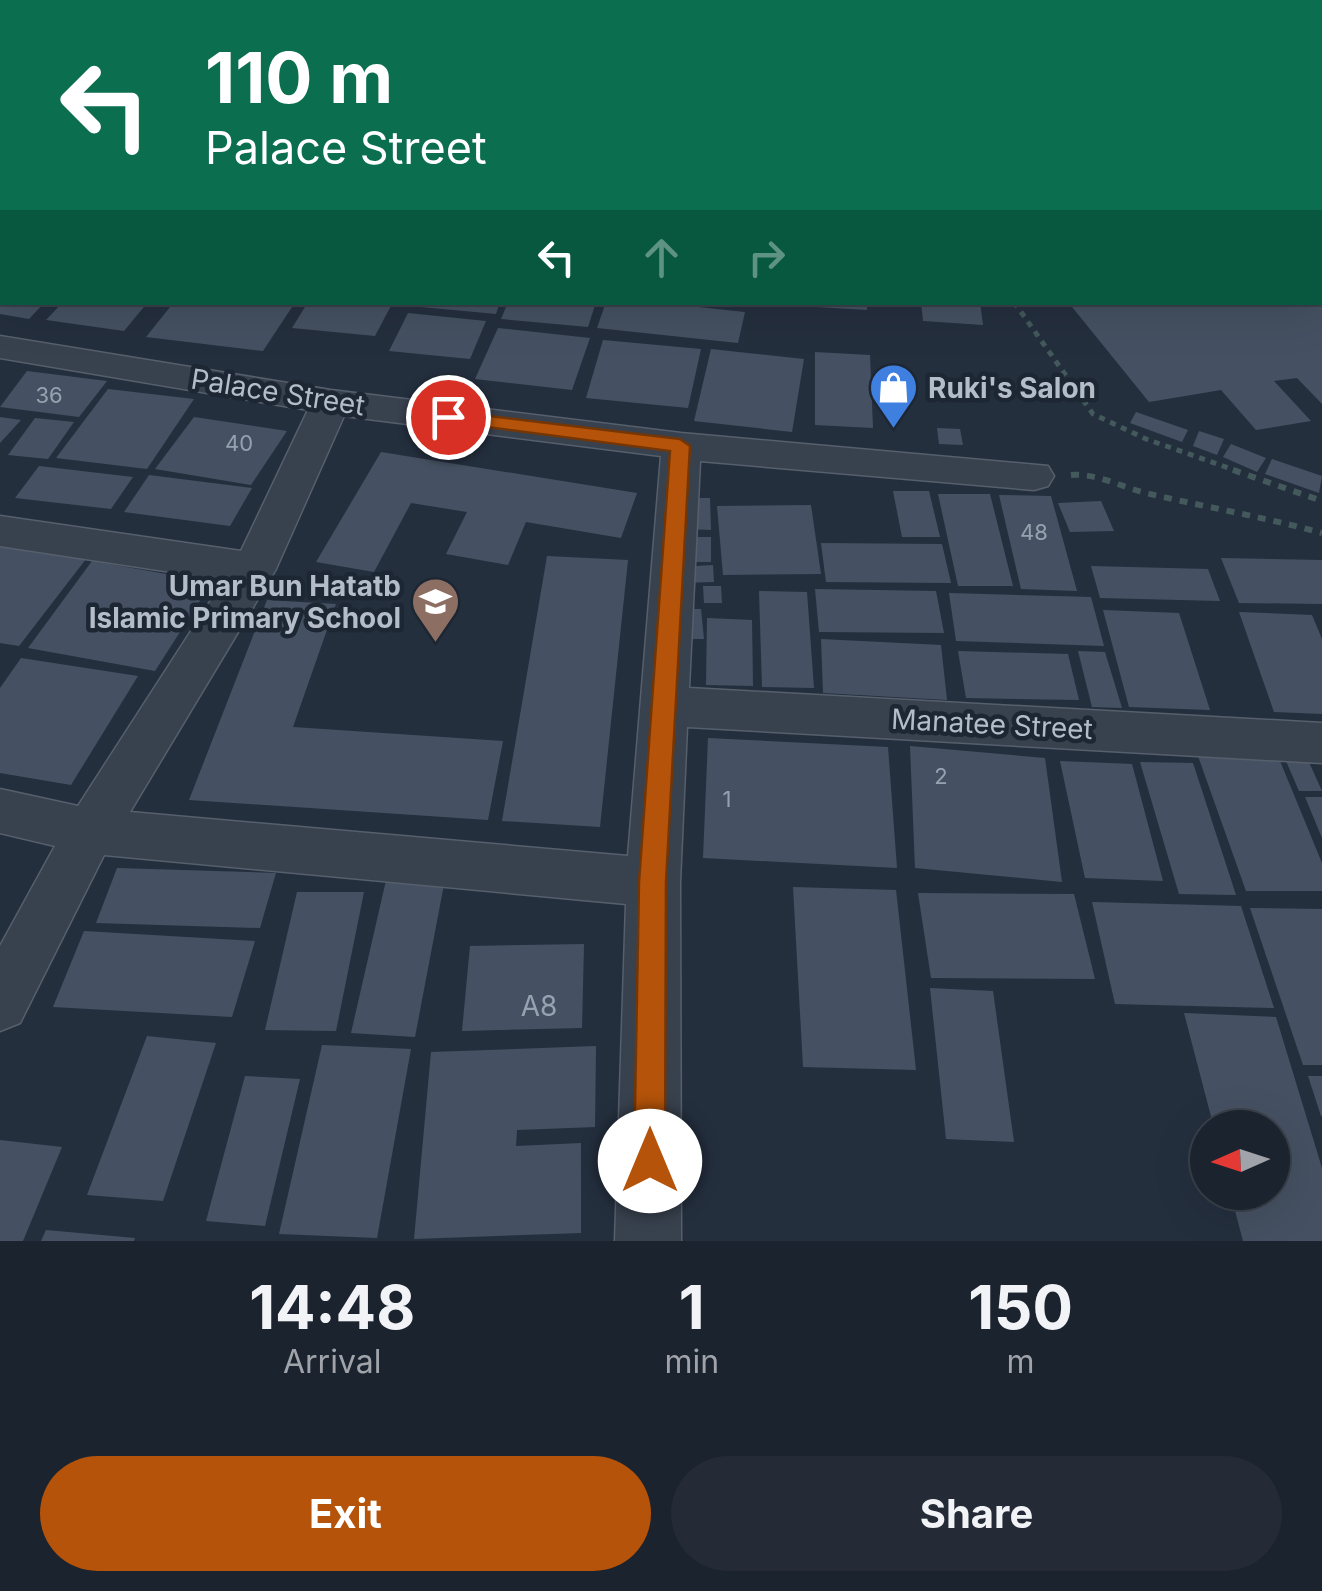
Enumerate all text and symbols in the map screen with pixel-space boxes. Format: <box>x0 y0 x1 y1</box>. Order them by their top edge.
text: 110 m <box>205 35 393 120</box>
icon: left <box>40 40 170 170</box>
text: Palace Street <box>205 120 487 175</box>
icon: left <box>529 230 584 285</box>
icon: ahead <box>634 230 689 285</box>
icon: right <box>739 230 794 285</box>
street label: Palace Street <box>189 361 367 423</box>
shop icon: Ruki's Salon <box>867 362 919 430</box>
place label: Ruki's Salon <box>928 371 1096 405</box>
pin <box>406 375 491 460</box>
house number: 36 <box>35 382 63 408</box>
icon: arrive <box>421 390 476 445</box>
house number: 40 <box>225 430 253 456</box>
house number: 48 <box>1020 519 1048 545</box>
place label: Umar Bun Hatatb Islamic Primary School <box>89 569 401 635</box>
school or university icon: Umar Bun Hatatb Islamic Primary School <box>410 576 462 644</box>
street label: Manatee Street <box>890 702 1094 746</box>
house number: 2 <box>934 763 948 789</box>
house number: 1 <box>723 786 731 812</box>
house number: A8 <box>521 989 557 1023</box>
position arrow <box>598 1109 702 1213</box>
north arrow <box>1190 1110 1290 1210</box>
map controls <box>1190 1110 1290 1210</box>
text: 14:48 <box>249 1271 415 1343</box>
text: 1 <box>679 1271 705 1343</box>
text: 150 <box>968 1271 1073 1343</box>
text: Arrival <box>283 1342 381 1381</box>
text: min <box>664 1342 719 1381</box>
text: m <box>1007 1342 1035 1381</box>
button: Exit <box>40 1456 651 1571</box>
button: Share <box>671 1456 1282 1571</box>

